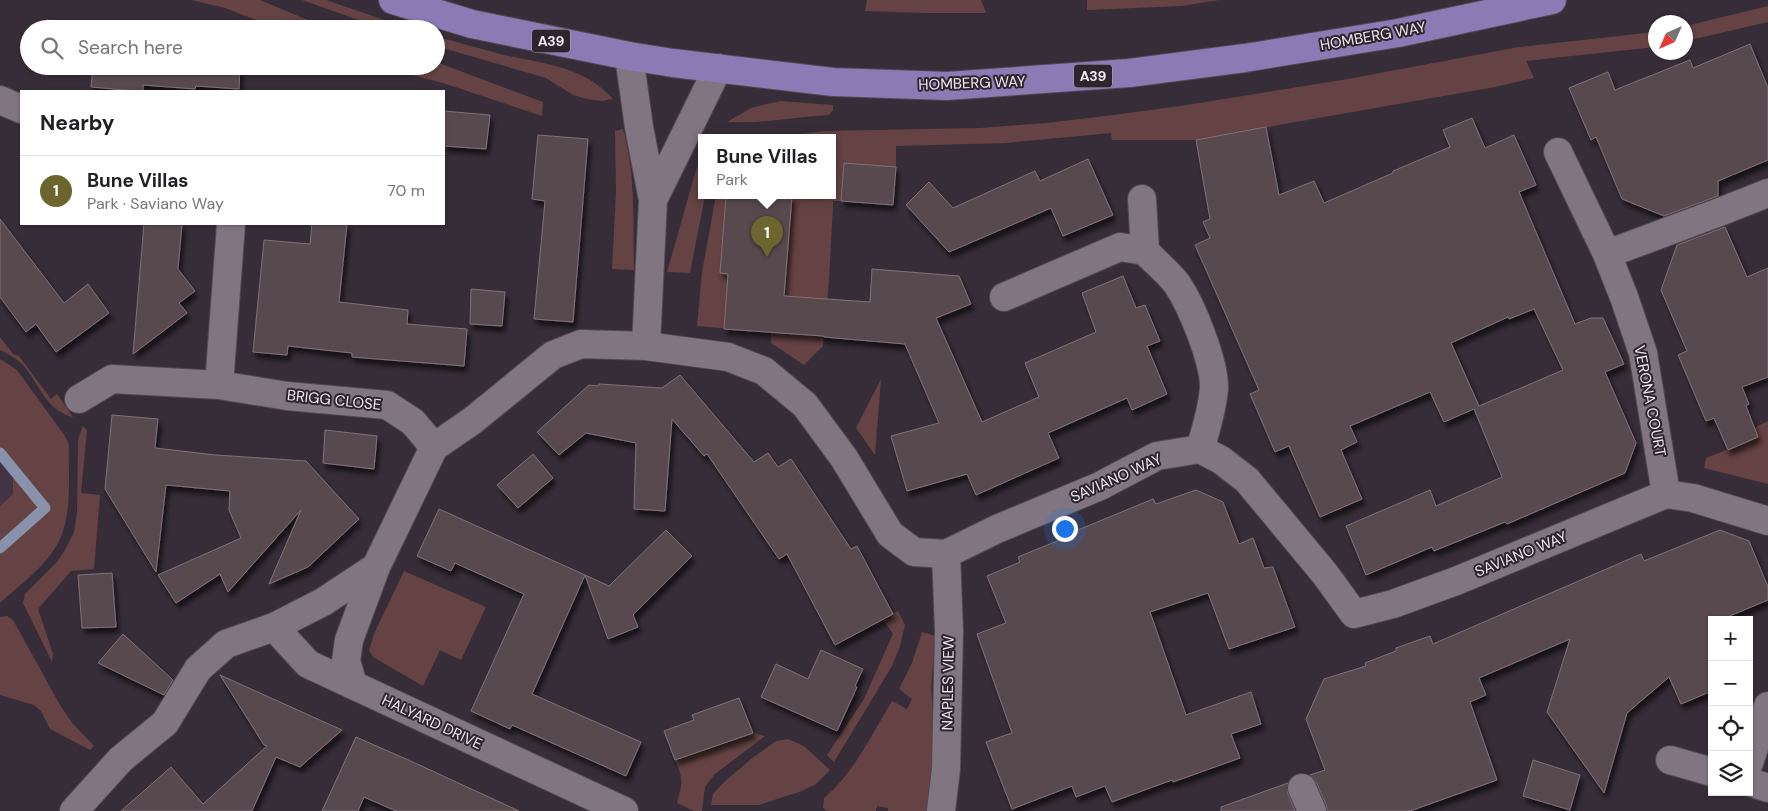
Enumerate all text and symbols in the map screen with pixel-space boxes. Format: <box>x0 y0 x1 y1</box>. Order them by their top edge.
north arrow <box>1648 15 1693 60</box>
street label: HOMBERG WAY <box>1318 17 1428 55</box>
search box <box>20 20 445 75</box>
road number: A39 <box>532 29 570 52</box>
icon: search <box>38 34 66 62</box>
text: Search here <box>78 35 183 60</box>
road number: A39 <box>1074 64 1112 88</box>
street label: HOMBERG WAY <box>918 71 1026 95</box>
text: Nearby <box>40 109 114 137</box>
popup <box>698 134 836 199</box>
text: Bune Villas <box>716 144 818 169</box>
text: Bune Villas <box>87 168 188 193</box>
text: Park <box>716 169 748 190</box>
text: 1 <box>53 180 59 201</box>
text: 70 m <box>387 180 425 201</box>
text: Park · Saviano Way <box>87 193 224 214</box>
pin: 1 <box>751 216 783 257</box>
street label: VERONA COURT <box>1629 344 1671 458</box>
street label: BRIGG CLOSE <box>286 385 382 415</box>
street label: SAVIANO WAY <box>1067 449 1165 507</box>
your location <box>1052 516 1078 542</box>
street label: SAVIANO WAY <box>1472 526 1570 582</box>
map controls <box>1708 616 1753 796</box>
button: + <box>1708 616 1753 661</box>
street label: NAPLES VIEW <box>937 635 959 730</box>
button: − <box>1708 661 1753 706</box>
street label: HALYARD DRIVE <box>379 690 485 754</box>
button: locate <box>1708 706 1753 751</box>
button: layers <box>1708 751 1753 796</box>

